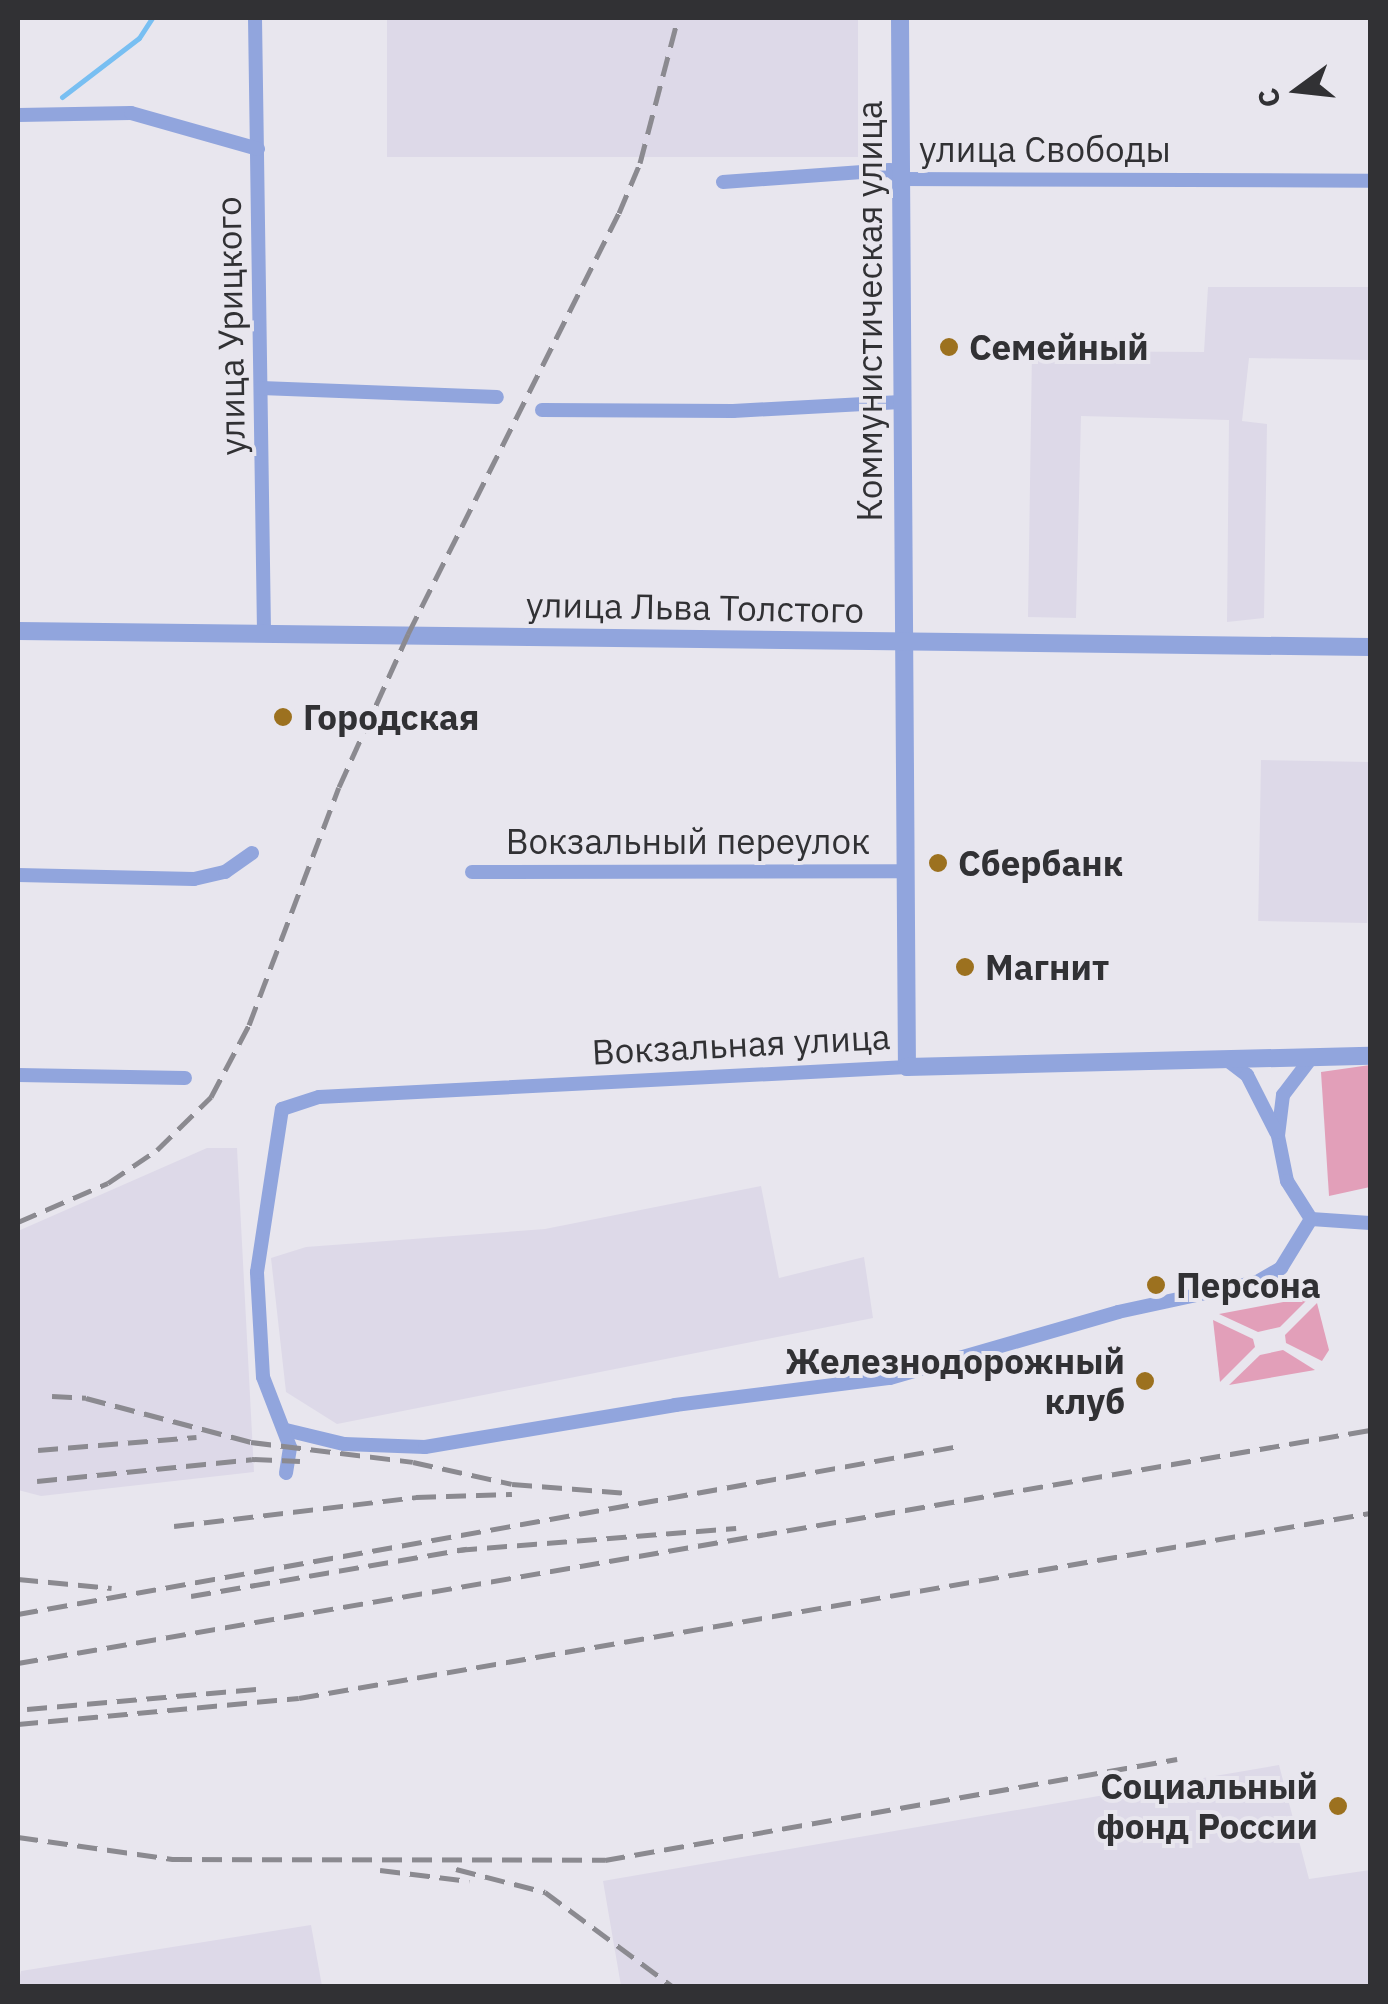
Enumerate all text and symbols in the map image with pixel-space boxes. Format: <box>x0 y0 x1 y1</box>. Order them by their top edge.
north arrow <box>1248 40 1348 140</box>
text: С <box>1248 84 1289 111</box>
street label: Коммунистическая улица <box>848 100 890 522</box>
street label: улица Свободы <box>919 128 1171 170</box>
street label: улица Урицкого <box>207 196 253 456</box>
place label: Семейный <box>969 326 1149 368</box>
marker: Семейный <box>938 336 960 358</box>
street label: улица Льва Толстого <box>526 583 864 631</box>
place label: Городская <box>303 696 479 738</box>
marker: Городская <box>272 706 294 728</box>
street label: Вокзальный переулок <box>506 820 870 862</box>
place label: Сбербанк <box>958 842 1123 884</box>
marker: Сбербанк <box>927 852 949 874</box>
place label: Магнит <box>985 946 1109 988</box>
marker: Магнит <box>954 956 976 978</box>
street label: Вокзальная улица <box>591 1015 891 1073</box>
place label: Персона <box>1176 1264 1321 1306</box>
marker: Персона <box>1145 1274 1167 1296</box>
place label: Железнодорожный клуб <box>785 1340 1125 1422</box>
marker: Железнодорожный клуб <box>1134 1370 1156 1392</box>
place label: Социальный фонд России <box>1096 1765 1318 1847</box>
marker: Социальный фонд России <box>1327 1795 1349 1817</box>

